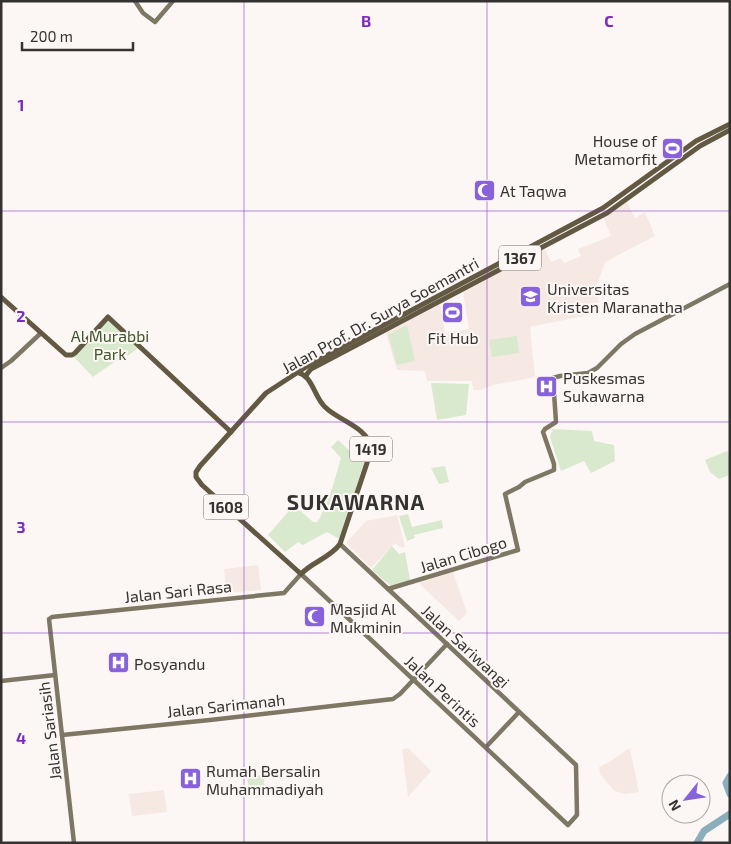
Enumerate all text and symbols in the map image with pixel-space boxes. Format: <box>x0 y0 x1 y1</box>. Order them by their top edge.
text: B <box>361 11 371 30</box>
text: C <box>604 11 614 30</box>
scale bar <box>22 20 134 52</box>
text: 200 m <box>30 27 73 45</box>
text: 1 <box>18 95 24 114</box>
place label: House of Metamorfit <box>574 131 658 168</box>
sports icon: House of Metamorfit <box>661 137 685 161</box>
mosque icon: At Taqwa <box>472 178 496 202</box>
place label: At Taqwa <box>500 181 567 200</box>
road number: 1367 <box>499 246 541 270</box>
street label: Jalan Prof. Dr. Surya Soemantri <box>278 253 482 377</box>
place label: Universitas Kristen Maranatha <box>547 279 683 316</box>
school or university icon: Universitas Kristen Maranatha <box>519 285 543 309</box>
sports icon: Fit Hub <box>441 301 465 325</box>
text: 2 <box>16 306 26 325</box>
park label: Al Murabbi Park <box>71 326 149 363</box>
place label: Fit Hub <box>427 328 479 347</box>
place label: Puskesmas Sukawarna <box>563 368 645 405</box>
hospital icon: Puskesmas Sukawarna <box>535 374 559 398</box>
road number: 1419 <box>350 436 392 462</box>
district label: SUKAWARNA <box>287 489 425 514</box>
road number: 1608 <box>204 494 248 520</box>
text: 3 <box>16 517 26 536</box>
street label: Jalan Cibogo <box>417 532 509 576</box>
street label: Jalan Sari Rasa <box>123 576 233 606</box>
place label: Masjid Al Mukminin <box>330 599 402 636</box>
street label: Jalan Sariwangi <box>418 601 514 691</box>
mosque icon: Masjid Al Mukminin <box>302 605 326 629</box>
hospital icon: Posyandu <box>106 651 130 675</box>
street label: Jalan Perintis <box>401 651 485 731</box>
place label: Posyandu <box>134 654 205 673</box>
street label: Jalan Sariasih <box>34 681 64 781</box>
street label: Jalan Sarimanah <box>166 689 286 721</box>
text: 4 <box>16 728 26 747</box>
place label: Rumah Bersalin Muhammadiyah <box>206 761 324 798</box>
hospital icon: Rumah Bersalin Muhammadiyah <box>178 767 202 791</box>
north arrow <box>661 774 711 824</box>
text: N <box>664 797 684 814</box>

